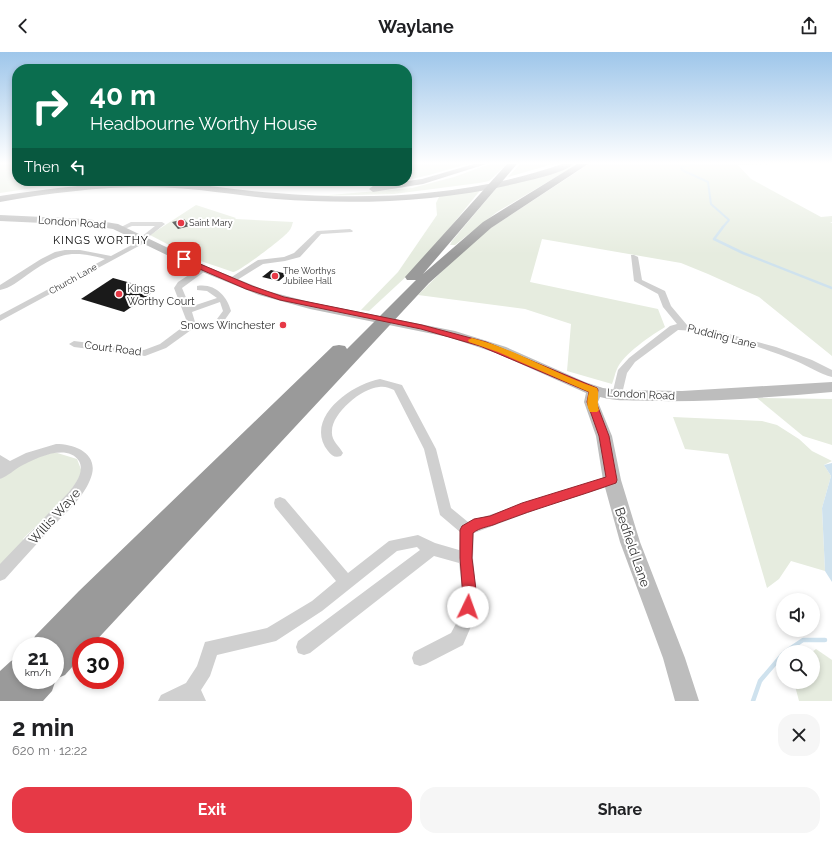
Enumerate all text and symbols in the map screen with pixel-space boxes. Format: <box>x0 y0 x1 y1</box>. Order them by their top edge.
icon: back <box>12 15 34 37</box>
icon: share <box>798 15 820 37</box>
text: Waylane <box>378 16 454 37</box>
text: 40 m <box>90 79 156 112</box>
icon: right <box>24 80 76 132</box>
text: Headbourne Worthy House <box>90 113 317 134</box>
icon: left <box>67 156 89 178</box>
text: Then <box>24 158 59 176</box>
street label: London Road <box>37 214 107 231</box>
marker: Saint Mary <box>176 218 186 228</box>
place label: Saint Mary <box>189 218 233 228</box>
district label: KINGS WORTHY <box>53 234 149 247</box>
pin <box>167 242 201 276</box>
icon: arrive <box>173 248 195 270</box>
street label: Church Lane <box>47 261 99 296</box>
place label: The Worthys Jubilee Hall <box>283 266 336 286</box>
marker: The Worthys Jubilee Hall <box>270 271 280 281</box>
place label: Kings Worthy Court <box>127 282 195 308</box>
marker: Kings Worthy Court <box>114 289 124 299</box>
place label: Snows Winchester <box>181 319 275 332</box>
marker: Snows Winchester <box>278 320 288 330</box>
street label: Pudding Lane <box>686 322 758 351</box>
street label: Court Road <box>84 339 142 358</box>
street label: London Road <box>607 386 676 403</box>
street label: Willis Waye <box>25 485 84 547</box>
street label: Bedfield Lane <box>612 505 653 589</box>
position arrow <box>447 586 489 628</box>
map controls <box>776 593 820 689</box>
button: sound <box>776 593 820 637</box>
speed limit sign: 30 <box>72 637 124 689</box>
button: search <box>776 645 820 689</box>
text: 21 <box>27 646 49 670</box>
text: km/h <box>25 667 51 678</box>
text: 2 min <box>12 713 74 742</box>
button: close <box>778 714 820 756</box>
text: 620 m · 12:22 <box>12 743 87 758</box>
button: Exit <box>12 787 412 833</box>
button: Share <box>420 787 820 833</box>

